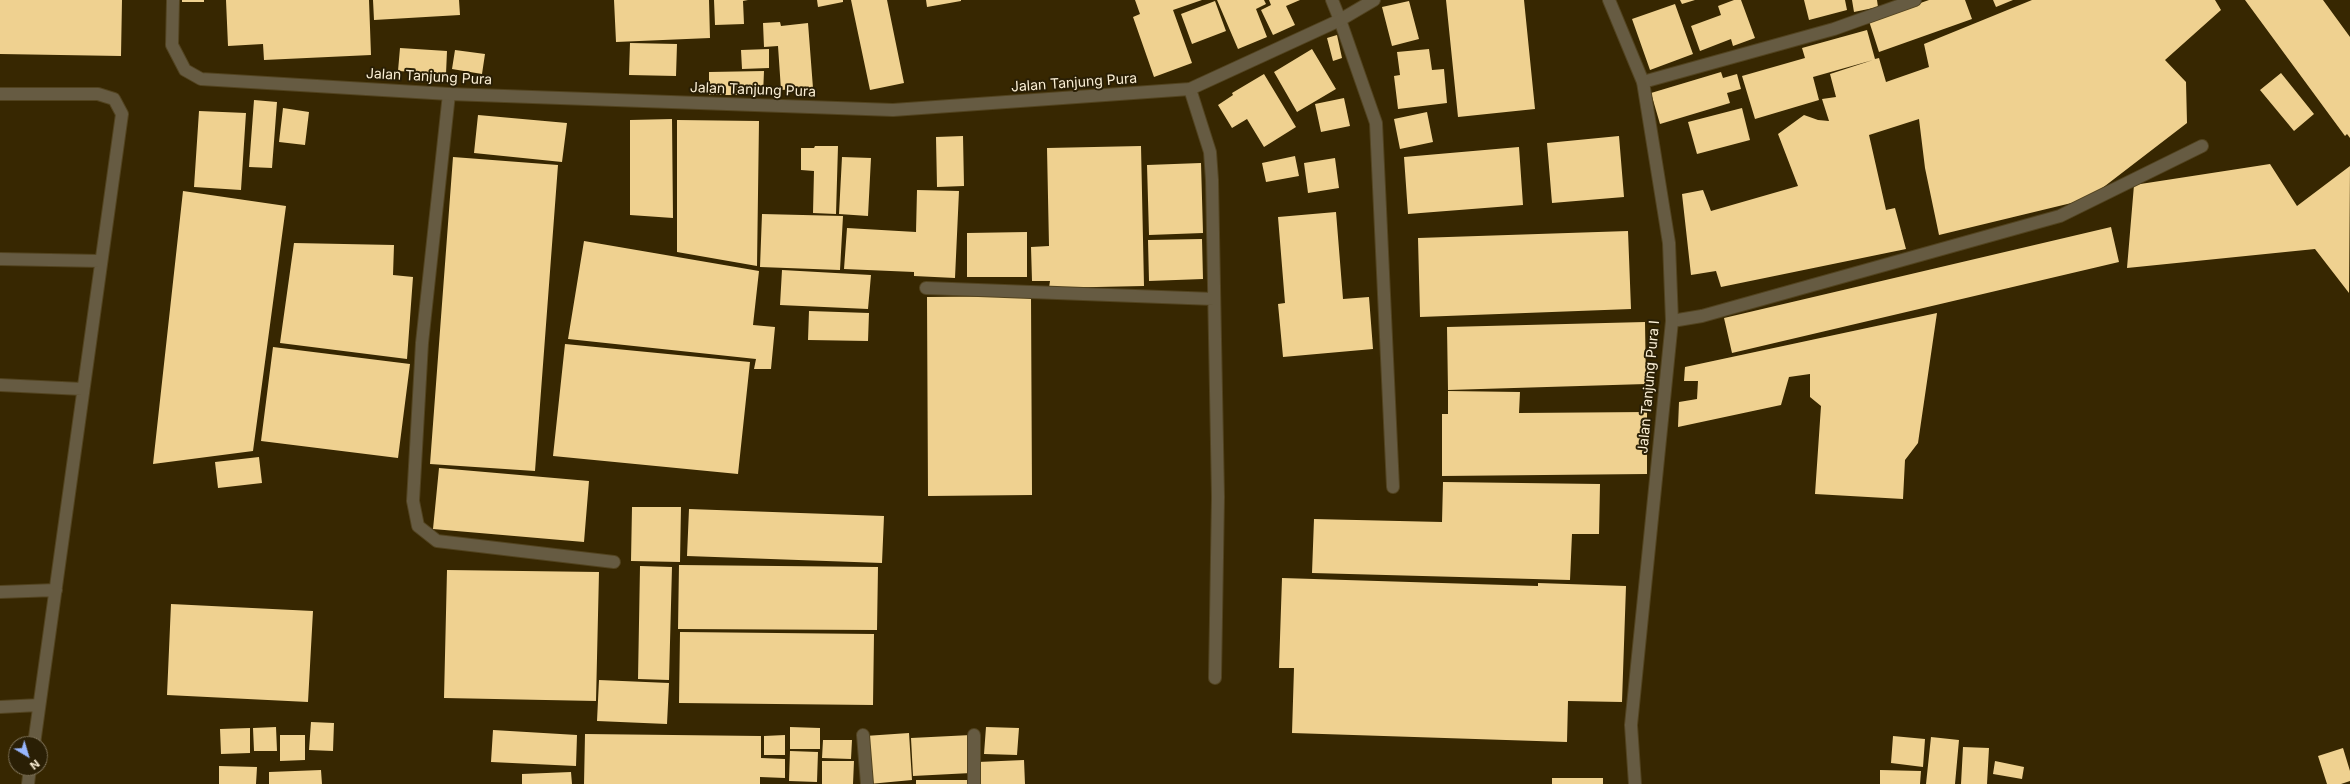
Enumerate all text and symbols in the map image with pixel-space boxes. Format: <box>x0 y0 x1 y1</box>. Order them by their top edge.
street label: Jalan Tanjung Pura <box>366 65 492 89</box>
street label: Jalan Tanjung Pura <box>1010 70 1138 96</box>
street label: Jalan Tanjung Pura <box>690 79 816 101</box>
street label: Jalan Tanjung Pura I <box>1635 320 1663 454</box>
north arrow <box>8 736 48 776</box>
text: N <box>27 757 42 773</box>

